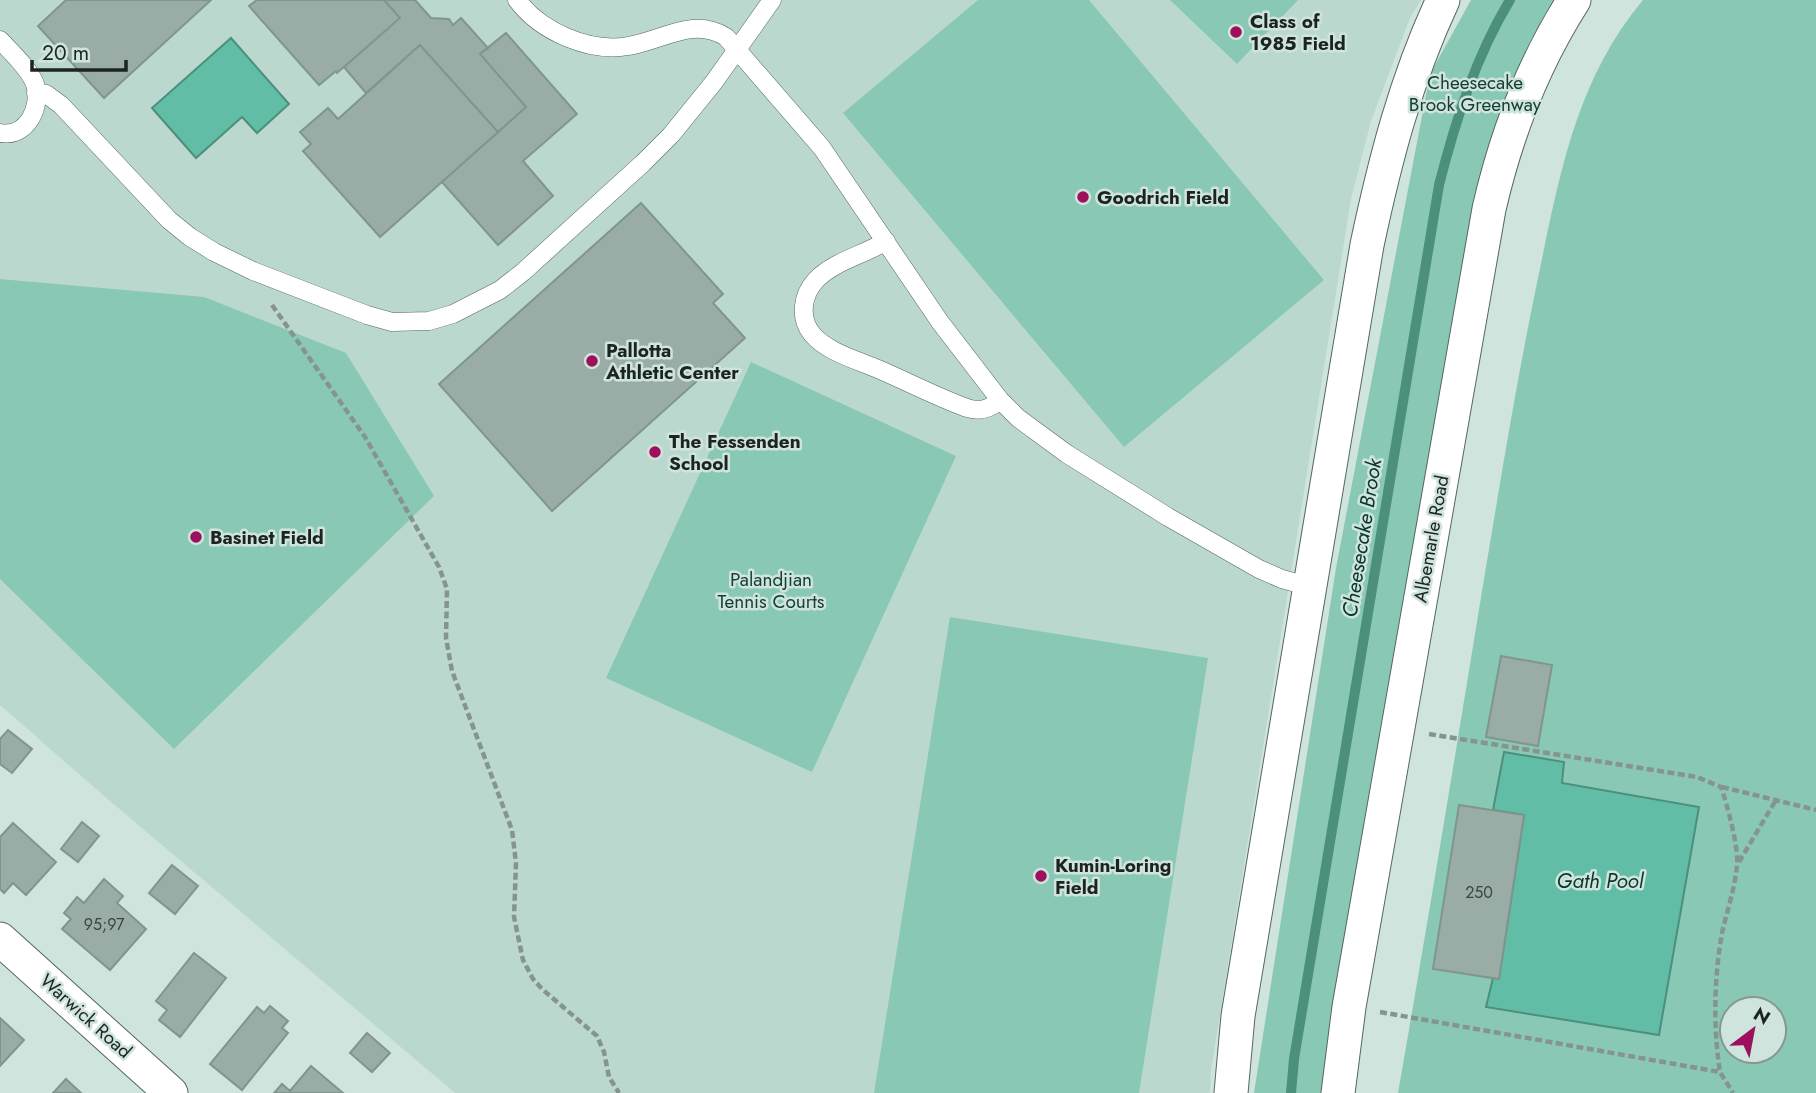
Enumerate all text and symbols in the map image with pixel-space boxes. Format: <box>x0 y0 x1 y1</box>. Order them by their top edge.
place label: Class of 1985 Field <box>1250 8 1346 57</box>
marker: Class of 1985 Field <box>1228 24 1244 40</box>
scale bar <box>32 28 126 72</box>
text: 20 m <box>42 38 89 68</box>
park label: Cheesecake Brook Greenway <box>1409 69 1542 118</box>
place label: Goodrich Field <box>1097 184 1229 211</box>
marker: Goodrich Field <box>1075 189 1091 205</box>
place label: Pallotta Athletic Center <box>605 337 739 386</box>
marker: Pallotta Athletic Center <box>584 353 600 369</box>
place label: The Fessenden School <box>669 428 801 477</box>
marker: The Fessenden School <box>647 444 663 460</box>
water label: Cheesecake Brook <box>1335 455 1390 620</box>
street label: Albemarle Road <box>1407 473 1455 605</box>
place label: Basinet Field <box>210 524 324 551</box>
marker: Basinet Field <box>188 529 204 545</box>
park label: Palandjian Tennis Courts <box>717 566 825 615</box>
place label: Kumin-Loring Field <box>1055 852 1171 901</box>
water label: Gath Pool <box>1557 866 1645 896</box>
marker: Kumin-Loring Field <box>1033 868 1049 884</box>
house number: 250 <box>1465 881 1493 904</box>
house number: 95;97 <box>84 913 125 936</box>
street label: Warwick Road <box>34 967 138 1065</box>
north arrow <box>1718 995 1788 1065</box>
text: N <box>1748 1001 1775 1031</box>

